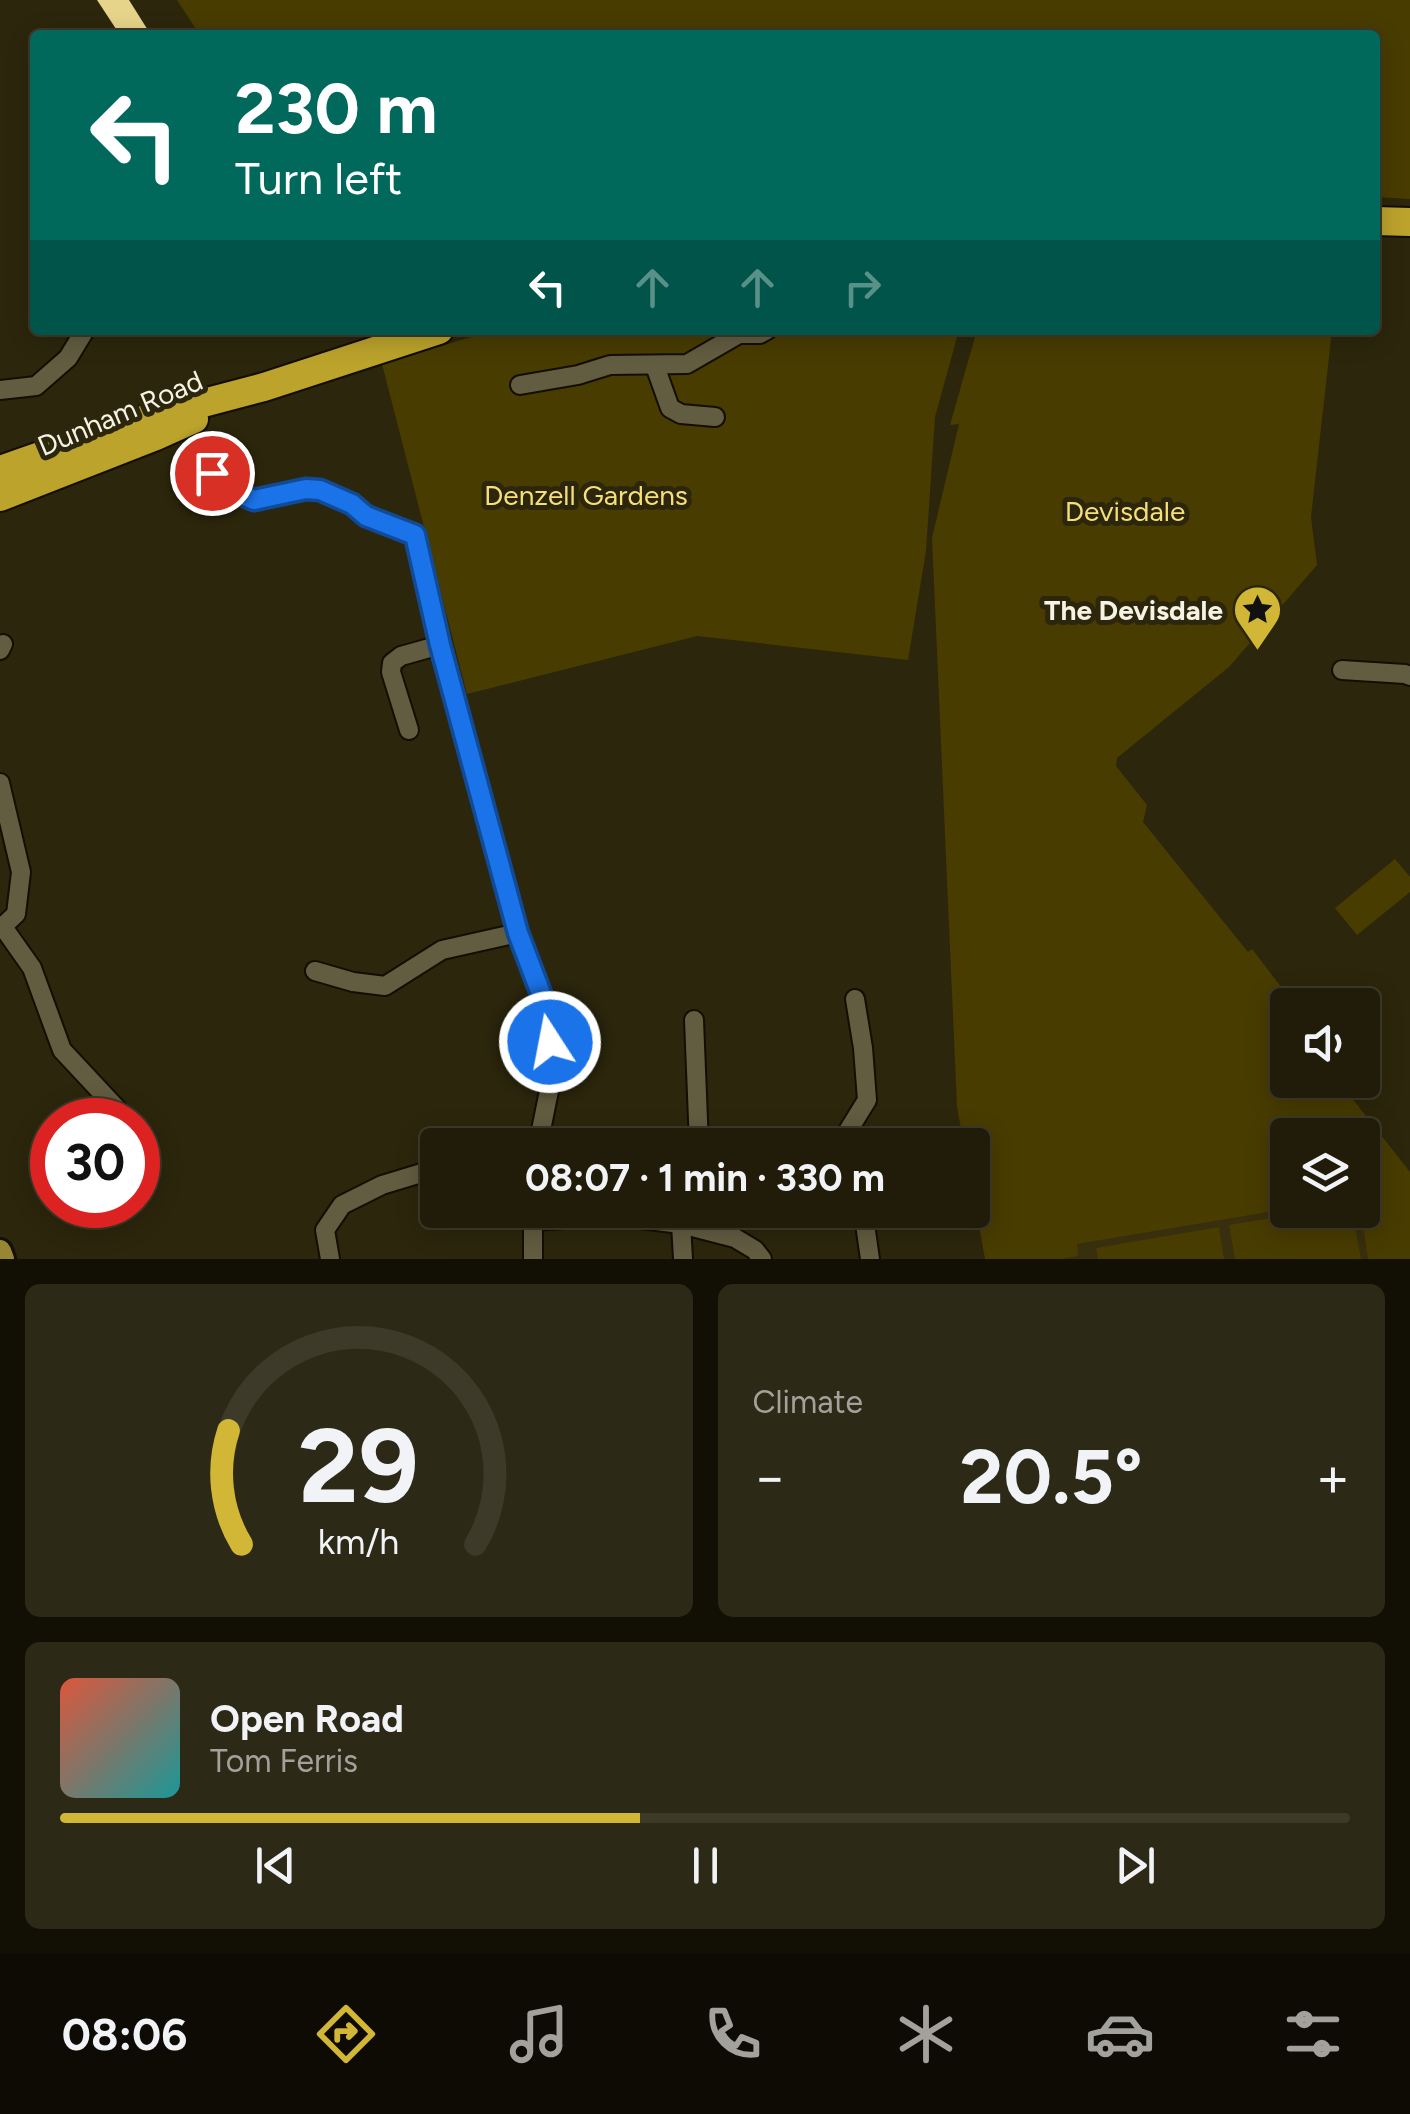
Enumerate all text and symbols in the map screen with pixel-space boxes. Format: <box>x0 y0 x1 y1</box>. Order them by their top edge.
text: 230 m <box>235 66 438 151</box>
icon: left <box>70 70 200 200</box>
text: Turn left <box>235 151 402 205</box>
icon: left <box>520 260 575 315</box>
icon: ahead <box>625 260 680 315</box>
icon: ahead <box>730 260 785 315</box>
icon: right <box>835 260 890 315</box>
street label: Dunham Road <box>33 363 207 463</box>
pin <box>170 431 255 516</box>
icon: arrive <box>185 446 240 501</box>
park label: Denzell Gardens <box>484 478 688 512</box>
park label: Devisdale <box>1065 494 1185 528</box>
place icon: The Devisdale <box>1232 584 1284 652</box>
place label: The Devisdale <box>1044 593 1223 627</box>
map controls <box>1270 988 1380 1228</box>
button: sound <box>1270 988 1380 1098</box>
position arrow <box>498 990 602 1094</box>
speed limit sign: 30 <box>30 1098 160 1228</box>
button: layers <box>1270 1118 1380 1228</box>
text: 08:07 · 1 min · 330 m <box>525 1155 885 1201</box>
text: Climate <box>753 1383 863 1421</box>
text: 29 <box>298 1403 419 1528</box>
text: 20.5° <box>960 1432 1143 1522</box>
text: − <box>753 1444 787 1510</box>
text: + <box>1316 1444 1350 1510</box>
text: km/h <box>318 1520 400 1563</box>
text: Open Road <box>210 1696 404 1742</box>
text: Tom Ferris <box>210 1742 358 1780</box>
icon: previous <box>248 1838 303 1893</box>
icon: pause <box>678 1838 733 1893</box>
icon: next <box>1108 1838 1163 1893</box>
icon: directions <box>311 1999 381 2069</box>
icon: music <box>504 1999 574 2069</box>
icon: phone <box>698 1999 768 2069</box>
icon: climate <box>891 1999 961 2069</box>
icon: car <box>1085 1999 1155 2069</box>
icon: filters <box>1278 1999 1348 2069</box>
text: 08:06 <box>62 2007 187 2061</box>

